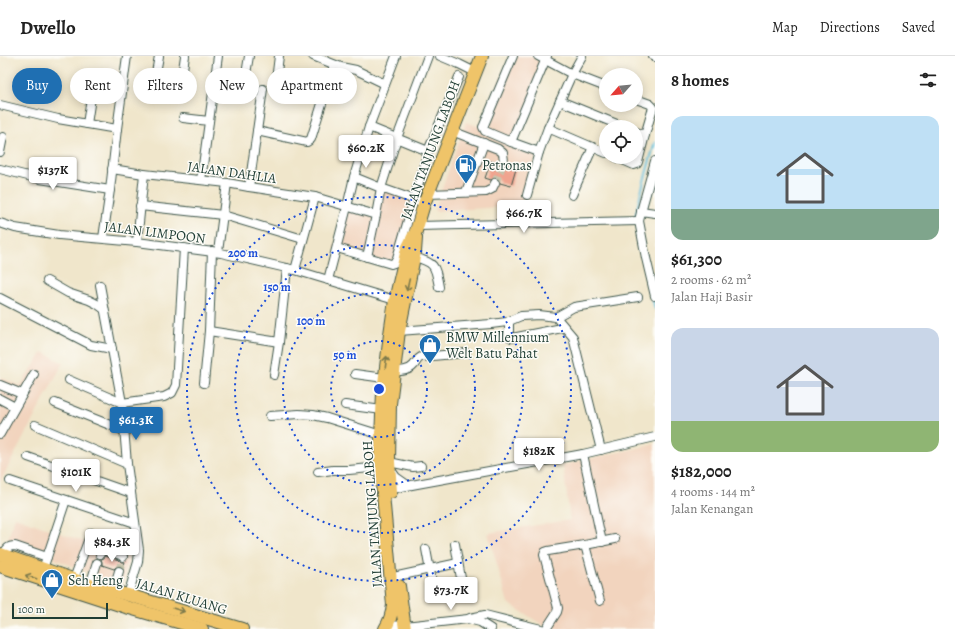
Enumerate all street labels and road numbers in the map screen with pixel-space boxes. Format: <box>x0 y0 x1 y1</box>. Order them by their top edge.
street label: JALAN TANJUNG LABOH <box>396 78 465 223</box>
street label: JALAN DAHLIA <box>186 157 278 188</box>
street label: JALAN LIMPOON <box>103 217 207 248</box>
street label: JALAN TANJUNG LABOH <box>358 440 387 588</box>
street label: JALAN KLUANG <box>134 574 230 619</box>

